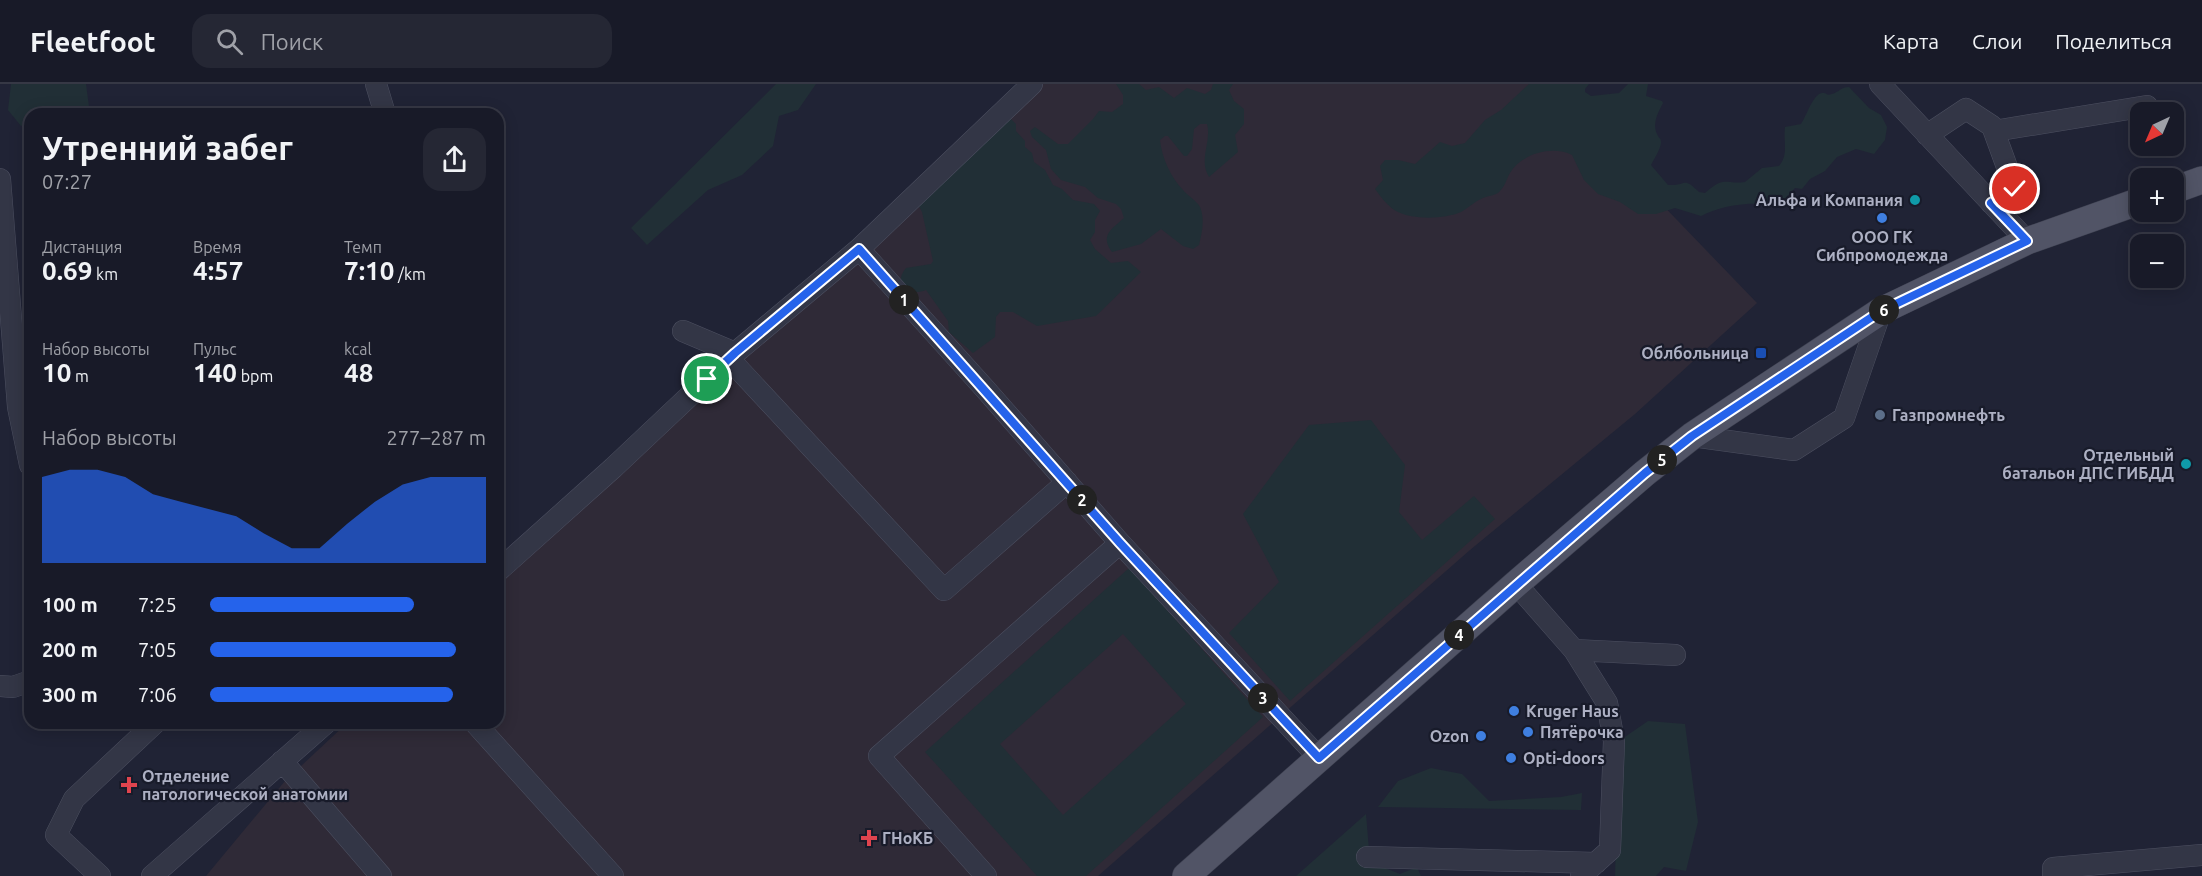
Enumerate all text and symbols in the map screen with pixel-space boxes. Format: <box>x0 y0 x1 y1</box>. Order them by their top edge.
search box <box>192 14 612 68</box>
icon: search <box>213 25 246 58</box>
text: Fleetfoot <box>30 26 156 57</box>
text: Поиск <box>261 29 323 54</box>
text: Карта <box>1883 29 1939 53</box>
text: Слои <box>1972 29 2022 53</box>
text: Поделиться <box>2055 29 2172 53</box>
north arrow <box>2130 102 2184 156</box>
map controls <box>2130 102 2184 288</box>
button: share <box>423 128 486 191</box>
text: Утренний забег <box>42 129 293 166</box>
pin <box>1989 163 2040 214</box>
button: + <box>2130 168 2184 222</box>
text: 07:27 <box>42 170 92 193</box>
icon: check <box>1998 172 2031 205</box>
place label: Альфа и Компания <box>1756 191 1903 209</box>
marker: Альфа и Компания <box>1908 193 1922 207</box>
marker: ООО ГК Сибпромодежда <box>1875 211 1889 225</box>
place label: ООО ГК Сибпромодежда <box>1816 228 1948 264</box>
button: − <box>2130 234 2184 288</box>
text: Дистанция <box>42 238 122 256</box>
text: Время <box>193 238 242 256</box>
text: Темп <box>344 238 382 256</box>
text: 0.69 <box>42 256 92 285</box>
text: 4:57 <box>193 256 243 285</box>
text: 7:10 <box>344 256 394 285</box>
text: km <box>92 265 118 283</box>
text: /km <box>394 265 426 283</box>
pin: 1 <box>889 285 919 315</box>
text: 1 <box>899 291 909 309</box>
pin: 6 <box>1869 295 1899 325</box>
text: 6 <box>1879 301 1889 319</box>
text: Набор высоты <box>42 340 150 358</box>
text: Пульс <box>193 340 237 358</box>
text: kcal <box>344 340 372 358</box>
place label: Облбольница <box>1641 344 1749 362</box>
marker: Облбольница <box>1754 346 1768 360</box>
pin <box>681 353 732 404</box>
text: 10 <box>42 358 71 387</box>
text: 140 <box>193 358 237 387</box>
text: 48 <box>344 358 373 387</box>
icon: arrive <box>690 362 723 395</box>
text: m <box>71 367 89 385</box>
text: bpm <box>237 367 273 385</box>
place label: Газпромнефть <box>1892 406 2005 424</box>
marker: Газпромнефть <box>1873 408 1887 422</box>
text: Набор высоты <box>42 426 177 449</box>
text: 277–287 m <box>387 426 486 449</box>
pin: 5 <box>1647 445 1677 475</box>
place label: Отдельный батальон ДПС ГИБДД <box>2002 446 2174 482</box>
text: 5 <box>1657 451 1667 469</box>
marker: Отдельный батальон ДПС ГИБДД <box>2179 457 2193 471</box>
pin: 2 <box>1067 485 1097 515</box>
text: 2 <box>1077 491 1087 509</box>
text: 100 m <box>42 593 98 616</box>
text: 7:25 <box>138 593 177 616</box>
pin: 4 <box>1444 620 1474 650</box>
text: 4 <box>1454 626 1464 644</box>
text: 200 m <box>42 638 98 661</box>
text: 7:05 <box>138 638 177 661</box>
text: 300 m <box>42 683 98 706</box>
text: 7:06 <box>138 683 177 706</box>
pin: 3 <box>1248 683 1278 713</box>
text: 3 <box>1258 689 1268 707</box>
place label: Kruger Haus <box>1526 702 1619 720</box>
marker: Kruger Haus <box>1507 704 1521 718</box>
place label: Пятёрочка <box>1540 723 1624 741</box>
marker: Пятёрочка <box>1521 725 1535 739</box>
place label: Ozon <box>1430 727 1469 745</box>
marker: Ozon <box>1474 729 1488 743</box>
place label: Opti-doors <box>1523 749 1605 767</box>
marker: Opti-doors <box>1504 751 1518 765</box>
place label: Отделение патологической анатомии <box>142 767 348 803</box>
marker: Отделение патологической анатомии <box>120 776 138 794</box>
marker: ГНоКБ <box>860 829 878 847</box>
place label: ГНоКБ <box>882 829 933 847</box>

